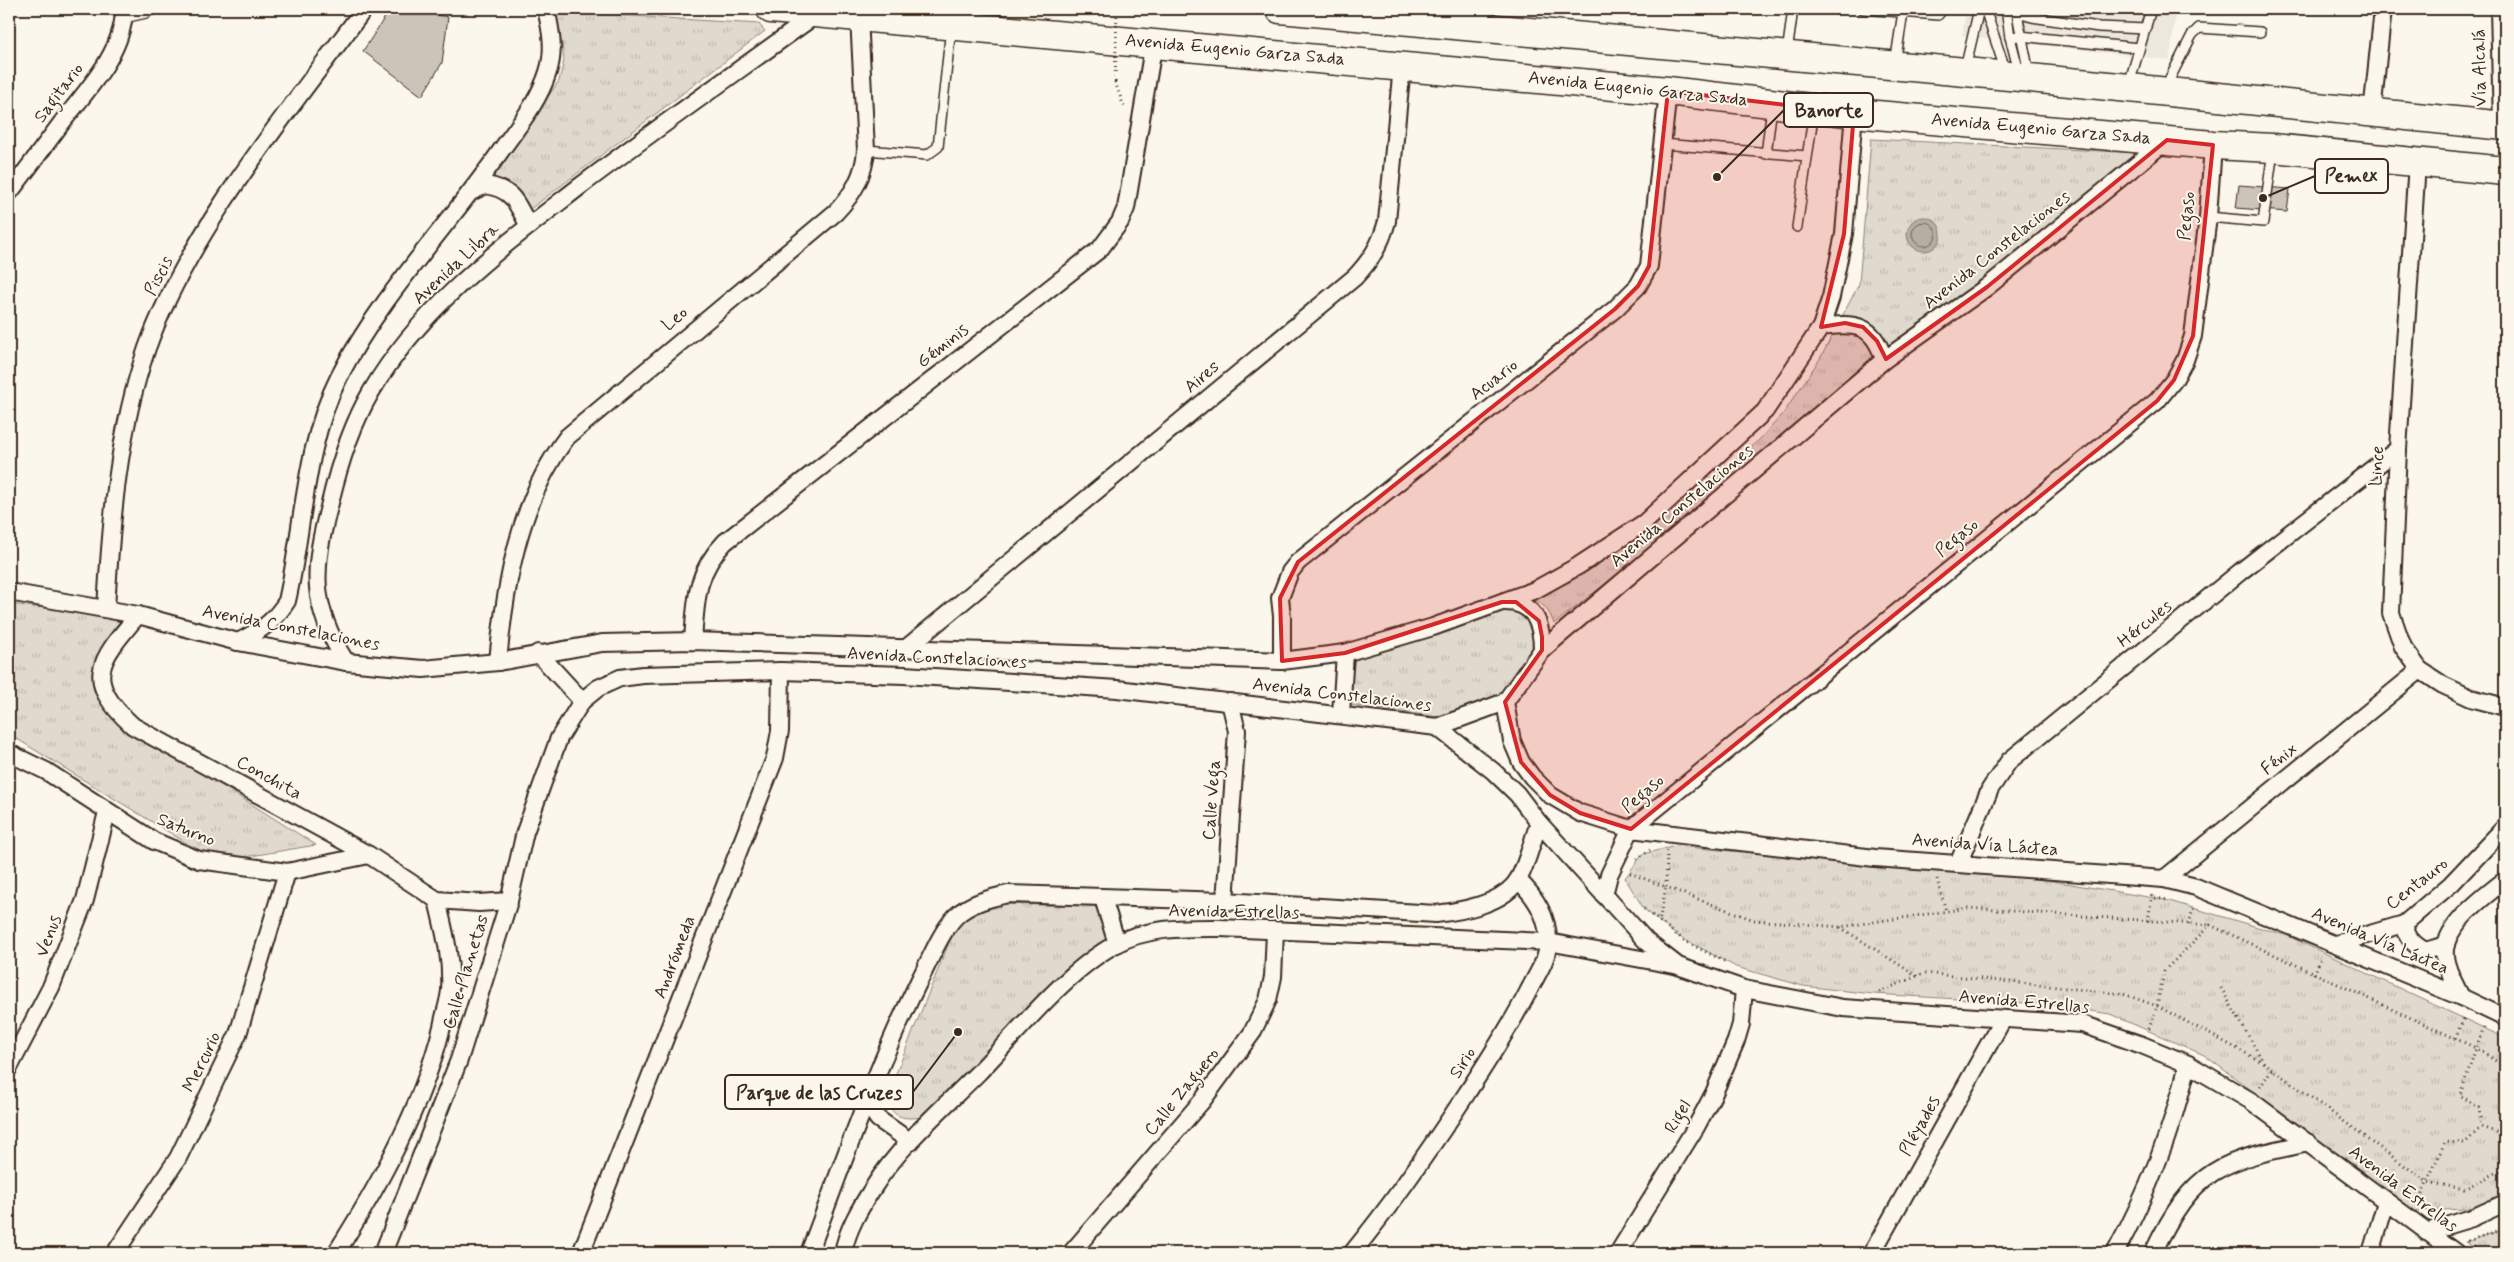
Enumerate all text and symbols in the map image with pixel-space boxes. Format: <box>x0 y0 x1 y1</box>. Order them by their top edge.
street label: Avenida Eugenio Garza Sada <box>1124 28 1346 72</box>
street label: Vía Alcalá <box>2467 29 2493 107</box>
street label: Sagitario <box>29 58 91 129</box>
street label: Avenida Eugenio Garza Sada <box>1527 66 1749 112</box>
callout: Banorte <box>1784 93 1873 127</box>
text: Banorte <box>1795 99 1863 124</box>
street label: Avenida Eugenio Garza Sada <box>1930 107 2152 151</box>
callout: Pemex <box>2315 159 2388 193</box>
text: Pemex <box>2325 164 2378 189</box>
street label: Avenida Constelaciones <box>1919 185 2076 315</box>
street label: Pegaso <box>2172 190 2204 242</box>
street label: Avenida Libra <box>408 218 504 310</box>
street label: Piscis <box>139 252 179 300</box>
street label: Leo <box>657 301 693 337</box>
street label: Géminis <box>912 318 974 374</box>
street label: Acuario <box>1465 354 1523 406</box>
street label: Aires <box>1179 355 1225 399</box>
street label: Avenida Constelaciones <box>1605 439 1759 573</box>
street label: Lince <box>2364 445 2390 487</box>
street label: Pegaso <box>1930 513 1985 564</box>
street label: Hércules <box>2113 595 2177 653</box>
street label: Avenida Constelaciones <box>200 599 382 657</box>
street label: Avenida Constelaciones <box>846 641 1028 675</box>
street label: Avenida Constelaciones <box>1251 672 1433 718</box>
street label: Fénix <box>2256 737 2302 781</box>
street label: Conchita <box>232 750 306 806</box>
street label: Calle Vega <box>1197 759 1229 841</box>
street label: Pegaso <box>1616 769 1671 821</box>
street label: Saturno <box>153 807 219 853</box>
street label: Avenida Vía Láctea <box>1911 828 2059 862</box>
street label: Centauro <box>2381 852 2453 916</box>
street label: Avenida Estrellas <box>1168 899 1300 925</box>
street label: Avenida Vía Láctea <box>2308 901 2452 981</box>
street label: Venus <box>30 912 68 960</box>
street label: Calle Planetas <box>437 912 495 1032</box>
street label: Andrómeda <box>648 912 702 1002</box>
street label: Avenida Estrellas <box>1958 984 2090 1020</box>
street label: Mercurio <box>177 1028 227 1096</box>
street label: Calle Zaguero <box>1139 1043 1227 1142</box>
street label: Sirio <box>1444 1043 1482 1083</box>
callout: Parque de las Cruzes <box>725 1075 913 1109</box>
text: Parque de las Cruzes <box>736 1081 903 1107</box>
street label: Pléyades <box>1894 1092 1946 1160</box>
street label: Rigel <box>1659 1096 1699 1139</box>
street label: Avenida Estrellas <box>2343 1140 2463 1238</box>

